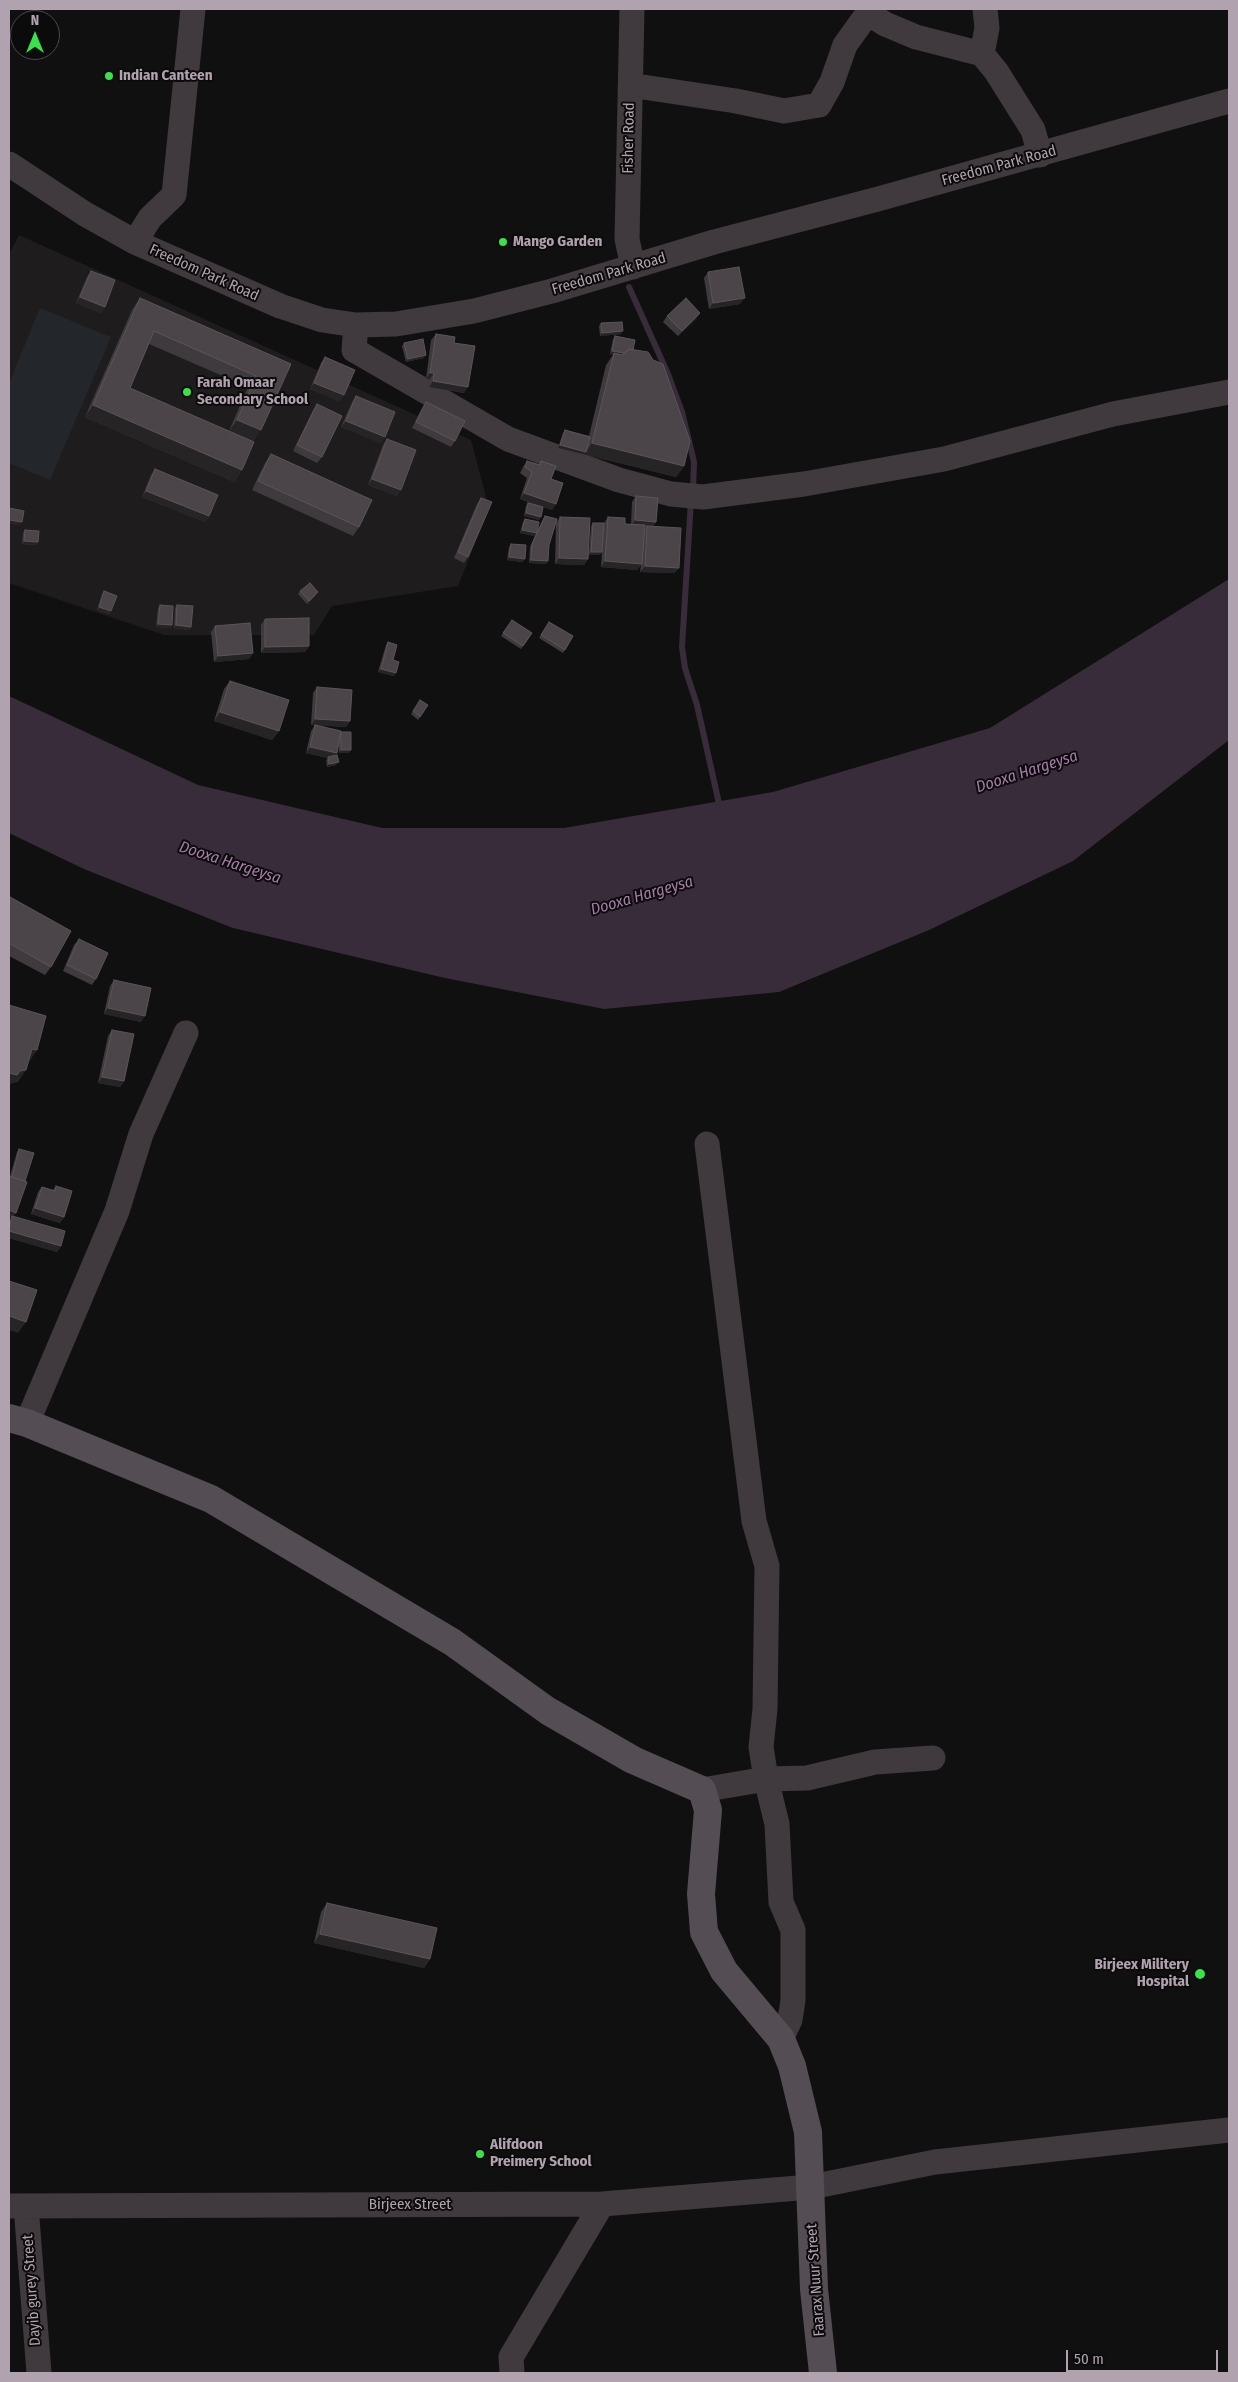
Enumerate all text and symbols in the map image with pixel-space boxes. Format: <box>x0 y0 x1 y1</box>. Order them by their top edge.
north arrow <box>10 10 60 60</box>
text: N <box>31 12 39 29</box>
place label: Indian Canteen <box>119 67 212 85</box>
marker: Indian Canteen <box>103 70 115 82</box>
street label: Fisher Road <box>619 102 639 174</box>
street label: Freedom Park Road <box>940 142 1058 190</box>
place label: Mango Garden <box>513 233 602 251</box>
marker: Mango Garden <box>497 236 509 248</box>
street label: Freedom Park Road <box>146 241 262 305</box>
street label: Freedom Park Road <box>550 249 668 299</box>
place label: Farah Omaar Secondary School <box>197 374 308 409</box>
marker: Farah Omaar Secondary School <box>181 386 193 398</box>
water label: Dooxa Hargeysa <box>974 747 1080 797</box>
water label: Dooxa Hargeysa <box>177 838 283 888</box>
water label: Dooxa Hargeysa <box>589 872 695 920</box>
place label: Birjeex Militery Hospital <box>1094 1956 1189 1991</box>
marker: Birjeex Militery Hospital <box>1193 1967 1207 1981</box>
place label: Alifdoon Preimery School <box>490 2136 592 2171</box>
marker: Alifdoon Preimery School <box>474 2148 486 2160</box>
street label: Birjeex Street <box>369 2196 451 2214</box>
street label: Faarax Nuur Street <box>803 2223 829 2337</box>
street label: Dayib gurey Street <box>19 2234 45 2346</box>
scale bar <box>1068 2340 1220 2372</box>
text: 50 m <box>1074 2350 1104 2368</box>

